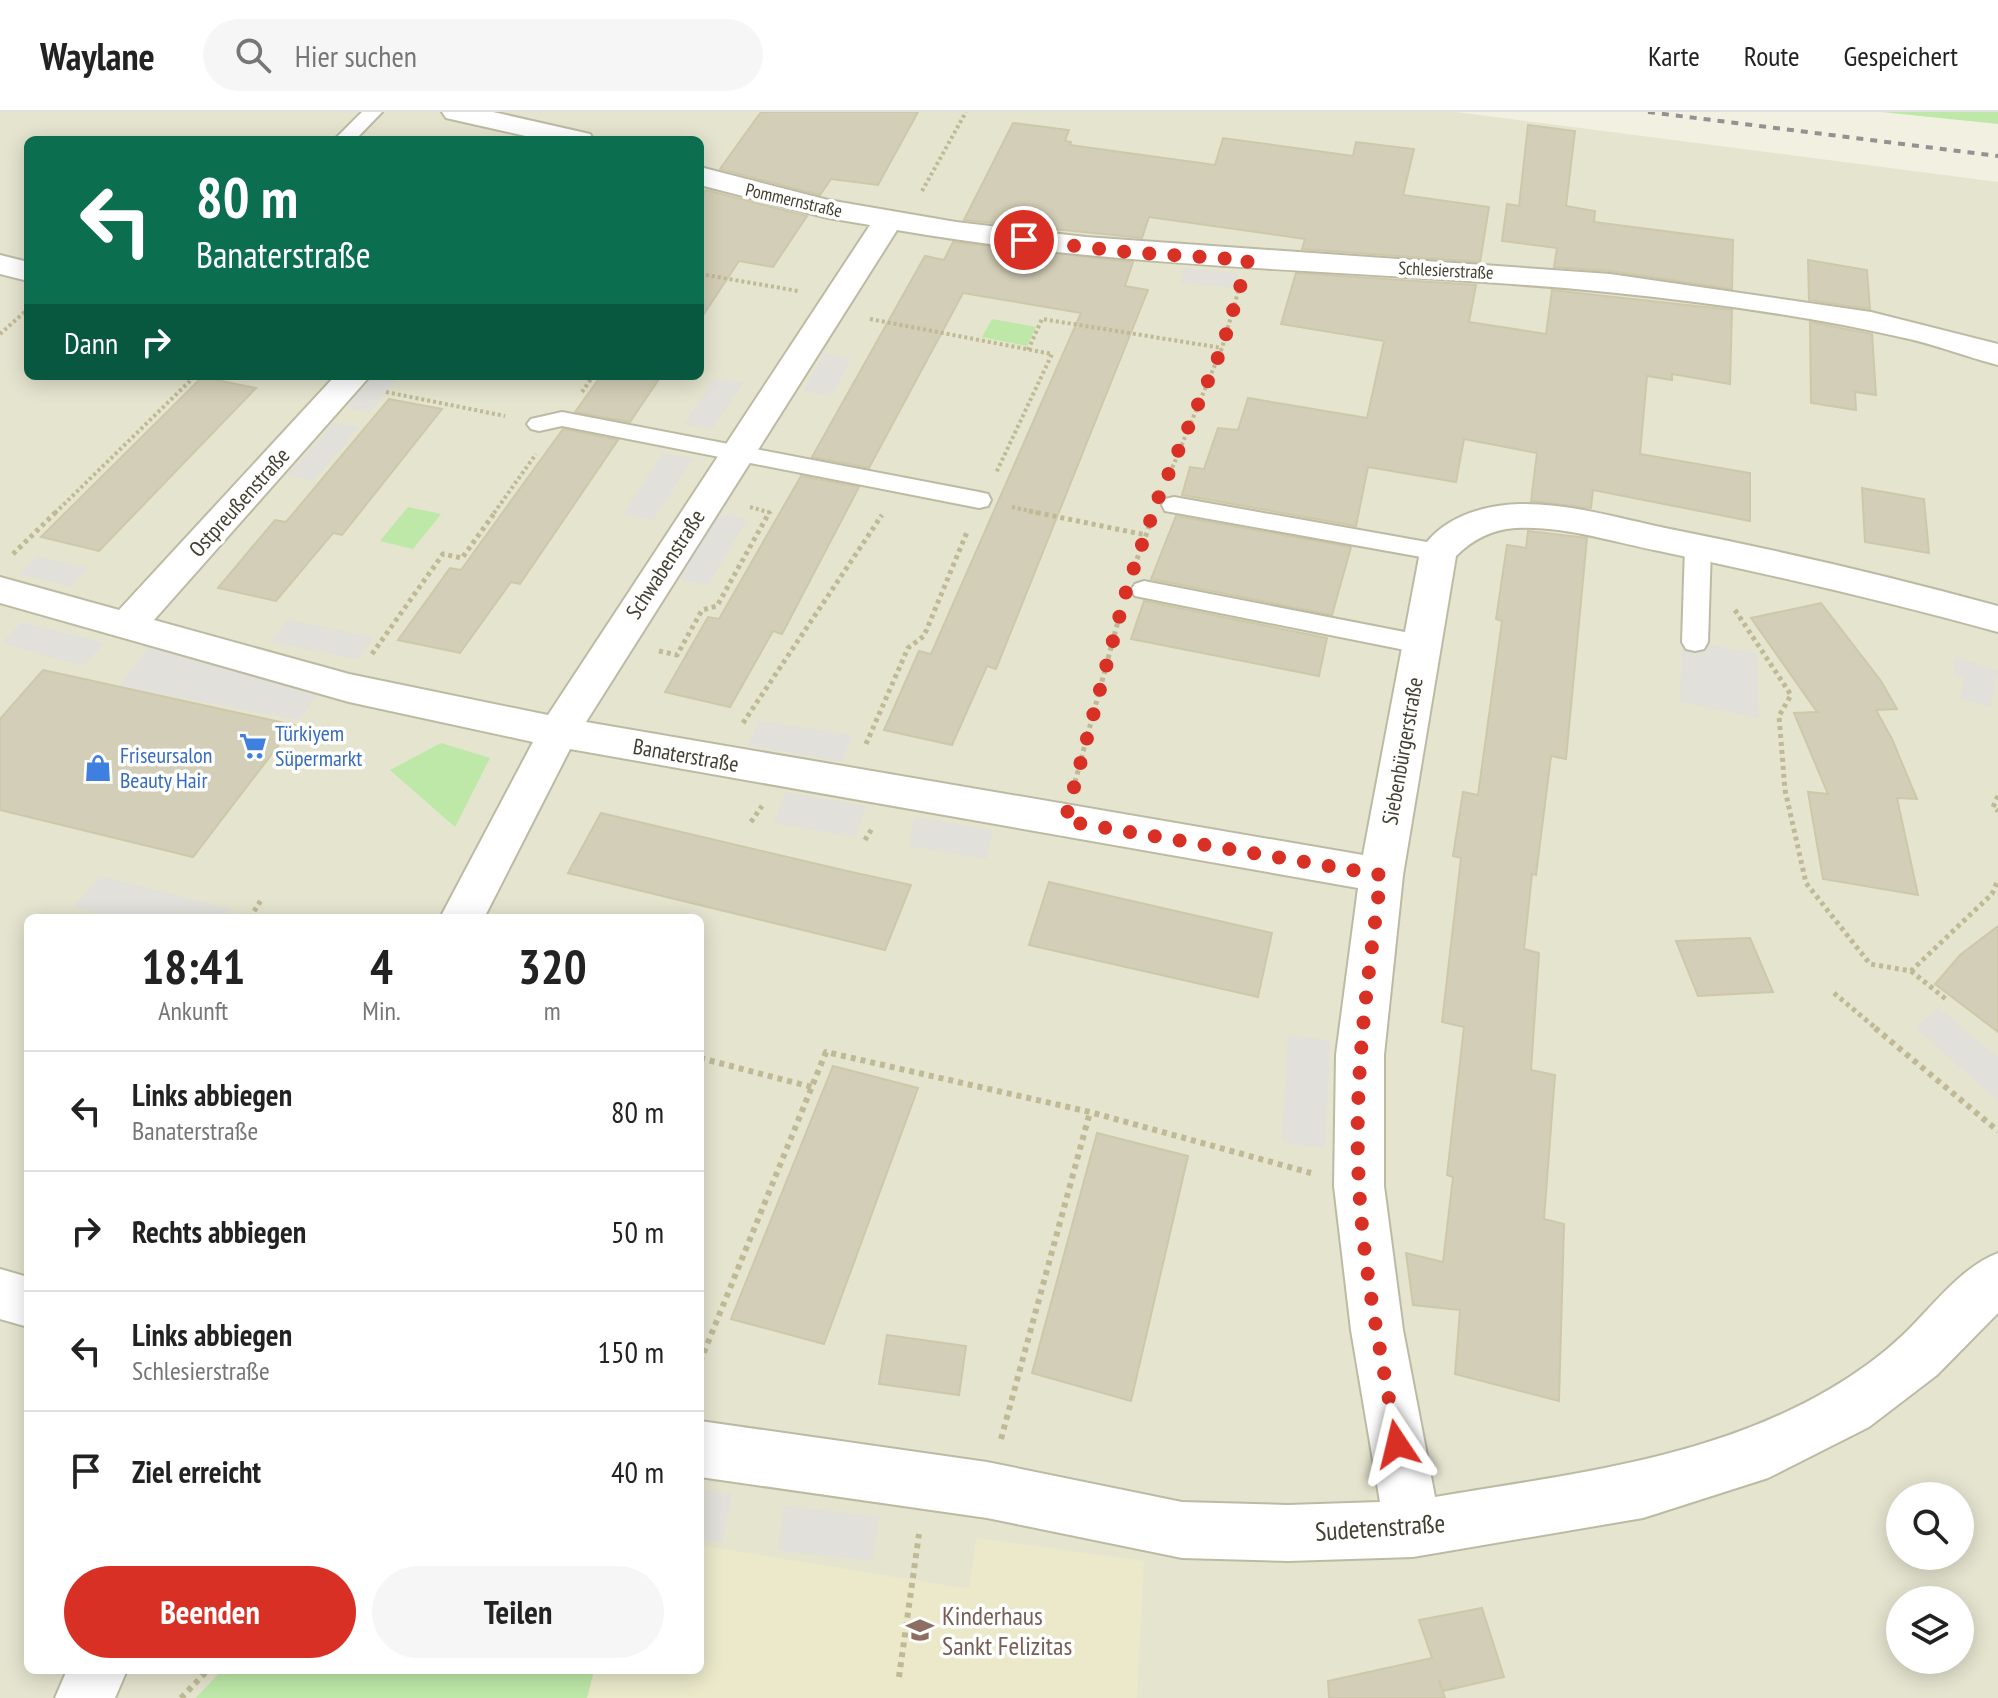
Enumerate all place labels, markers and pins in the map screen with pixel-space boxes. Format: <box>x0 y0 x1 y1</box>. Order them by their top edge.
pin <box>990 206 1058 274</box>
place label: Türkiyem Süpermarkt <box>275 719 362 772</box>
supermarket icon: Türkiyem Süpermarkt <box>238 731 268 761</box>
place label: Friseursalon Beauty Hair <box>120 741 213 794</box>
shop icon: Friseursalon Beauty Hair <box>83 753 113 783</box>
place label: Kinderhaus Sankt Felizitas <box>942 1599 1072 1662</box>
school or university icon: Kinderhaus Sankt Felizitas <box>905 1615 935 1645</box>

